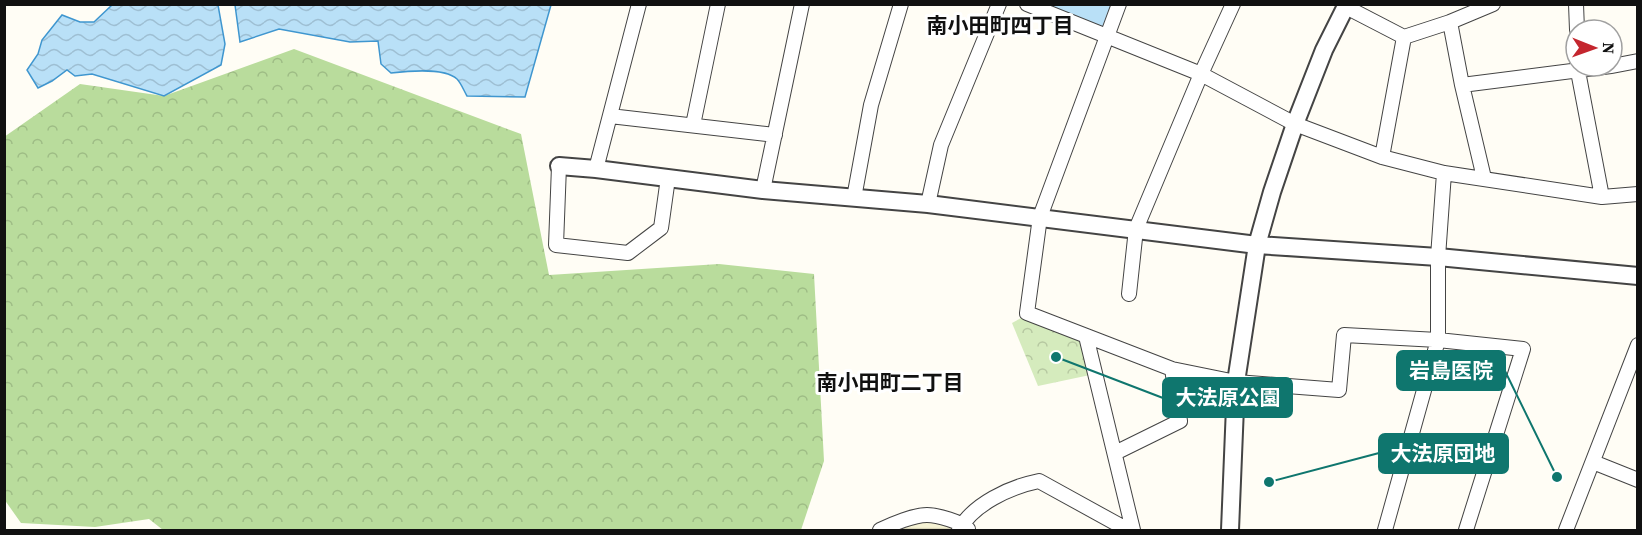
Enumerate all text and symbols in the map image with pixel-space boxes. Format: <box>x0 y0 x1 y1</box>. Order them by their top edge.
district label: 南小田町四丁目 <box>927 11 1074 40</box>
north arrow <box>1564 18 1624 78</box>
text: N <box>1598 42 1620 55</box>
callout: 岩島医院 <box>1397 351 1505 390</box>
text: 岩島医院 <box>1409 356 1493 385</box>
district label: 南小田町二丁目 <box>817 368 964 397</box>
callout: 大法原公園 <box>1163 378 1292 417</box>
text: 大法原公園 <box>1176 383 1281 412</box>
callout: 大法原団地 <box>1379 434 1508 473</box>
text: 大法原団地 <box>1391 439 1496 468</box>

